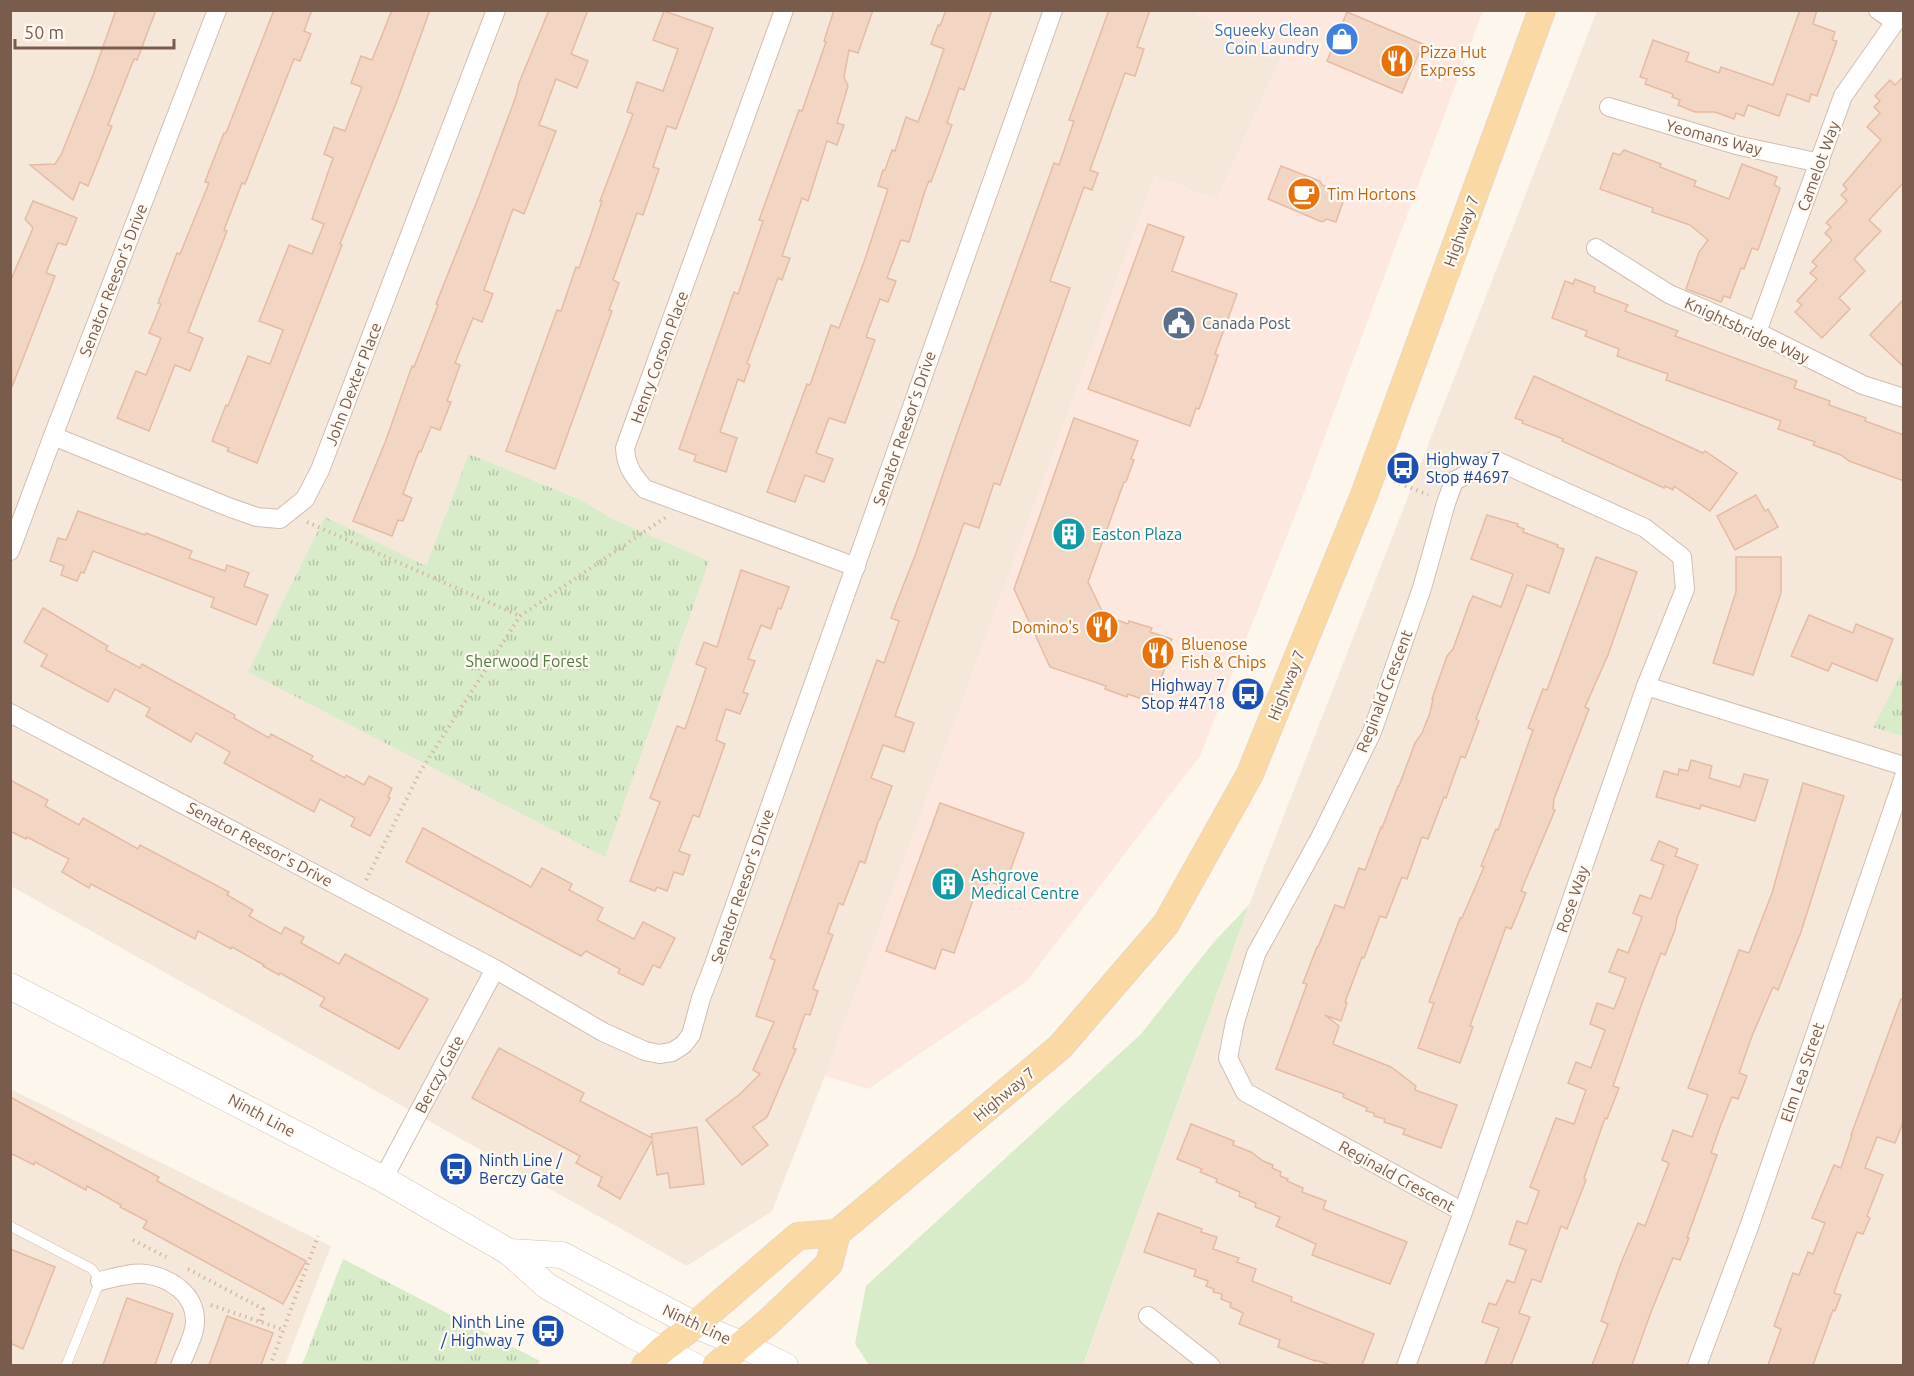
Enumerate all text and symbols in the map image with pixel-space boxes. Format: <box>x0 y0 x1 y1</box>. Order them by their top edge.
scale bar <box>15 12 174 50</box>
place label: Squeeky Clean Coin Laundry <box>1215 21 1319 57</box>
shop icon: Squeeky Clean Coin Laundry <box>1324 21 1360 57</box>
text: 50 m <box>24 22 64 42</box>
restaurant icon: Pizza Hut Express <box>1379 43 1415 79</box>
place label: Pizza Hut Express <box>1420 43 1487 79</box>
street label: Yeomans Way <box>1664 116 1764 159</box>
street label: Camelot Way <box>1793 118 1843 214</box>
cafe icon: Tim Hortons <box>1286 176 1322 212</box>
place label: Tim Hortons <box>1327 185 1416 203</box>
street label: Highway 7 <box>1440 193 1482 269</box>
street label: Senator Reesor's Drive <box>76 201 150 359</box>
street label: Henry Corson Place <box>627 288 691 426</box>
street label: Knightsbridge Way <box>1682 293 1812 367</box>
public building icon: Canada Post <box>1161 305 1197 341</box>
place label: Canada Post <box>1202 314 1291 332</box>
street label: John Dexter Place <box>321 320 385 448</box>
street label: Senator Reesor's Drive <box>869 348 939 508</box>
bus stop icon: Highway 7 Stop #4697 <box>1385 450 1421 486</box>
place label: Highway 7 Stop #4697 <box>1426 450 1510 486</box>
building icon: Easton Plaza <box>1051 516 1087 552</box>
place label: Easton Plaza <box>1092 525 1182 543</box>
restaurant icon: Domino's <box>1084 609 1120 645</box>
place label: Domino's <box>1012 618 1079 636</box>
street label: Reginald Crescent <box>1352 627 1416 755</box>
restaurant icon: Bluenose Fish & Chips <box>1140 635 1176 671</box>
place label: Bluenose Fish & Chips <box>1181 635 1266 671</box>
street label: Highway 7 <box>1264 647 1308 723</box>
park label: Sherwood Forest <box>466 652 589 670</box>
place label: Highway 7 Stop #4718 <box>1141 676 1225 712</box>
bus stop icon: Highway 7 Stop #4718 <box>1230 676 1266 712</box>
street label: Senator Reesor's Drive <box>184 798 336 890</box>
street label: Senator Reesor's Drive <box>707 806 777 966</box>
street label: Rose Way <box>1552 863 1592 935</box>
building icon: Ashgrove Medical Centre <box>930 866 966 902</box>
place label: Ashgrove Medical Centre <box>971 866 1079 902</box>
street label: Elm Lea Street <box>1777 1019 1828 1124</box>
street label: Berczy Gate <box>411 1032 467 1116</box>
street label: Highway 7 <box>970 1063 1038 1125</box>
street label: Ninth Line <box>225 1090 299 1140</box>
street label: Reginald Crescent <box>1336 1137 1459 1216</box>
bus stop icon: Ninth Line / Berczy Gate <box>438 1151 474 1187</box>
place label: Ninth Line / Berczy Gate <box>479 1151 564 1187</box>
street label: Ninth Line <box>660 1300 734 1348</box>
place label: Ninth Line / Highway 7 <box>440 1313 525 1349</box>
bus stop icon: Ninth Line / Highway 7 <box>530 1313 566 1349</box>

